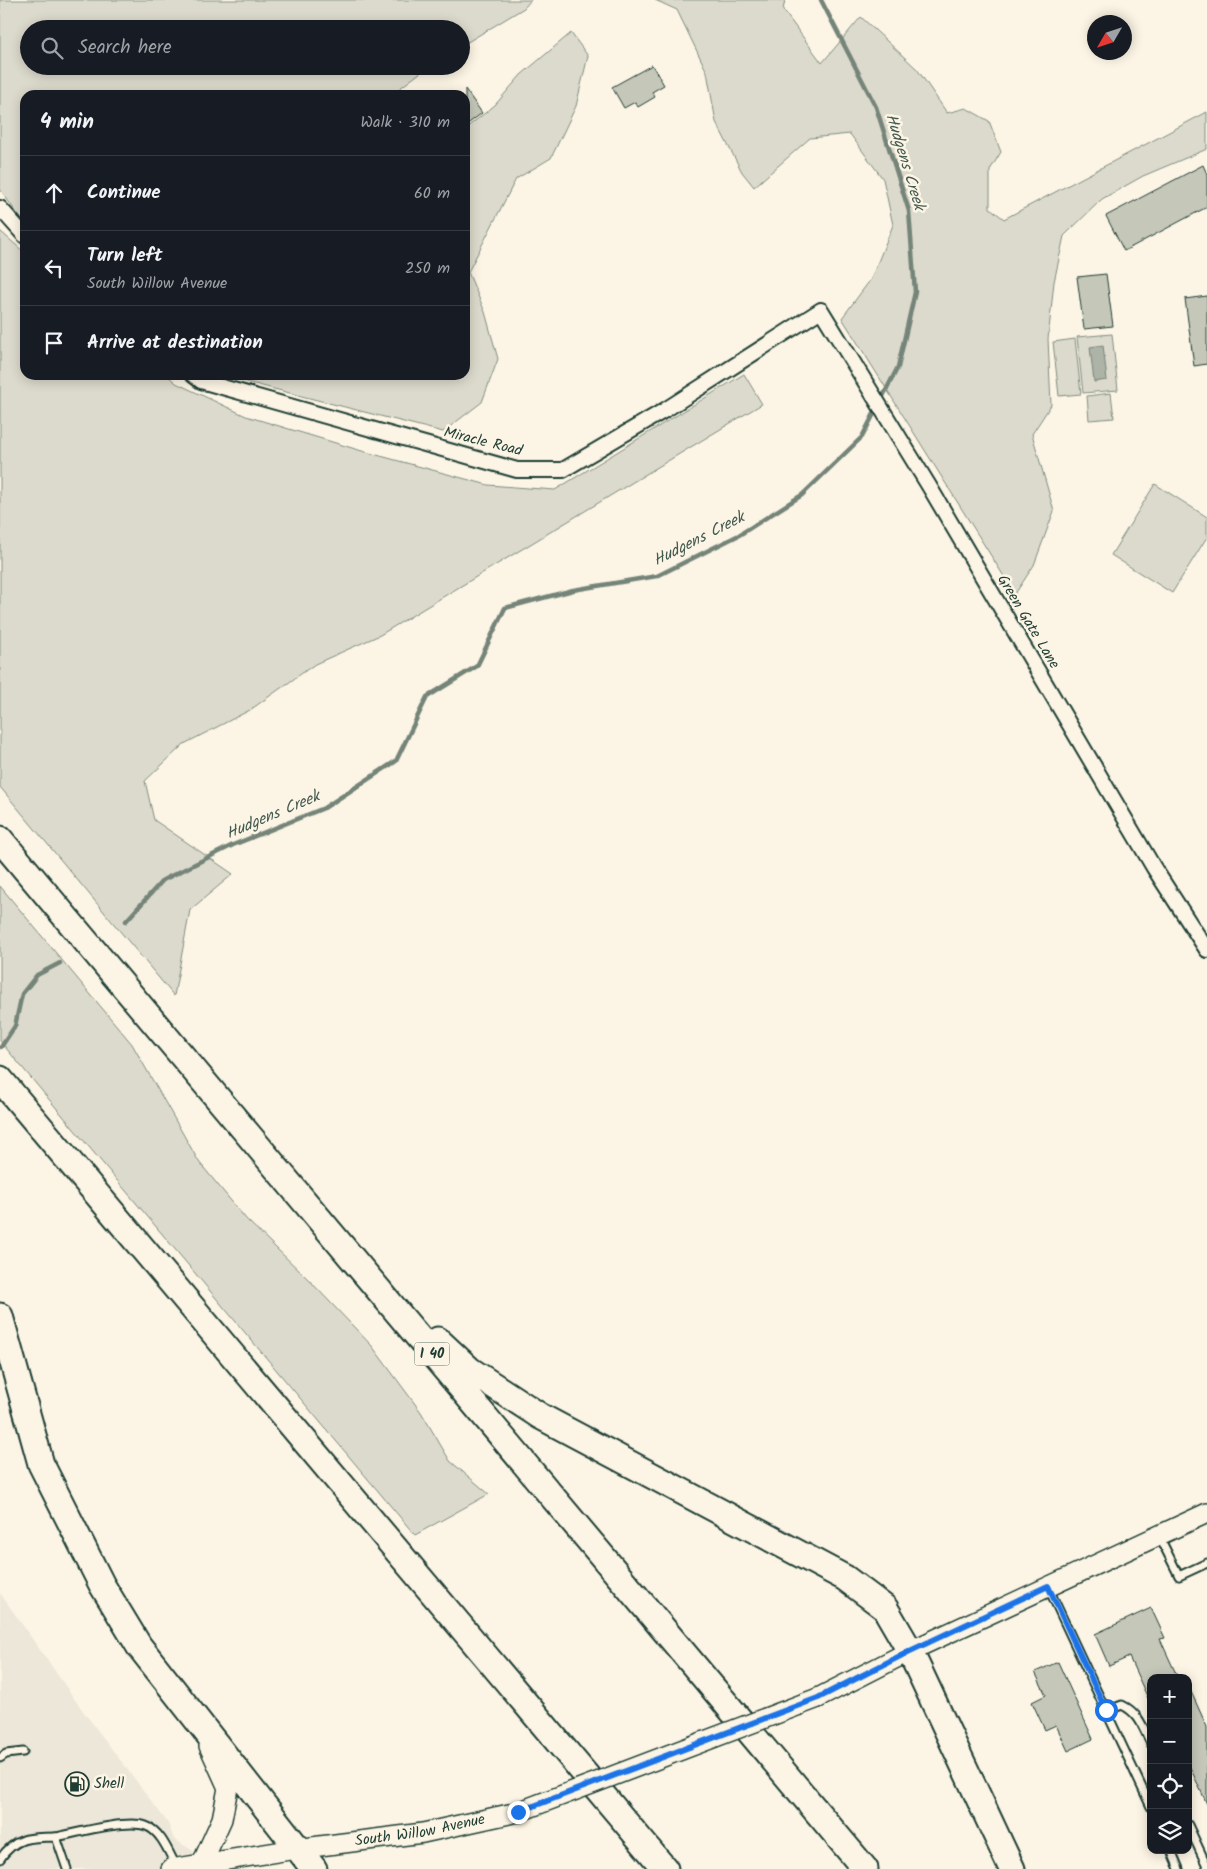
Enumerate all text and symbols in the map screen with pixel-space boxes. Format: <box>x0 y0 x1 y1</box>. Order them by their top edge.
north arrow <box>1087 15 1132 60</box>
search box <box>20 20 470 75</box>
text: Search here <box>78 33 172 63</box>
icon: search <box>38 34 66 62</box>
text: 4 min <box>40 106 94 139</box>
text: Walk · 310 m <box>361 110 450 135</box>
water label: Hudgens Creek <box>878 111 932 216</box>
text: Continue <box>87 178 160 208</box>
icon: ahead <box>40 179 68 207</box>
text: 60 m <box>414 181 450 206</box>
text: Turn left <box>87 241 162 271</box>
icon: left <box>40 254 68 282</box>
text: 250 m <box>405 256 450 281</box>
text: South Willow Avenue <box>87 271 227 296</box>
text: Arrive at destination <box>87 328 263 358</box>
icon: arrive <box>40 329 68 357</box>
street label: Miracle Road <box>441 421 525 464</box>
water label: Hudgens Creek <box>649 504 751 573</box>
street label: Green Gate Lane <box>990 570 1066 674</box>
water label: Hudgens Creek <box>222 783 326 846</box>
road number: I 40 <box>414 1342 450 1366</box>
map controls <box>1147 1674 1192 1854</box>
button: + <box>1147 1674 1192 1719</box>
route start <box>1095 1699 1118 1722</box>
button: − <box>1147 1719 1192 1764</box>
button: locate <box>1147 1764 1192 1809</box>
fuel station icon: Shell <box>64 1771 90 1797</box>
place label: Shell <box>94 1772 124 1796</box>
route end <box>507 1801 530 1824</box>
street label: South Willow Avenue <box>354 1808 488 1853</box>
button: layers <box>1147 1809 1192 1854</box>

